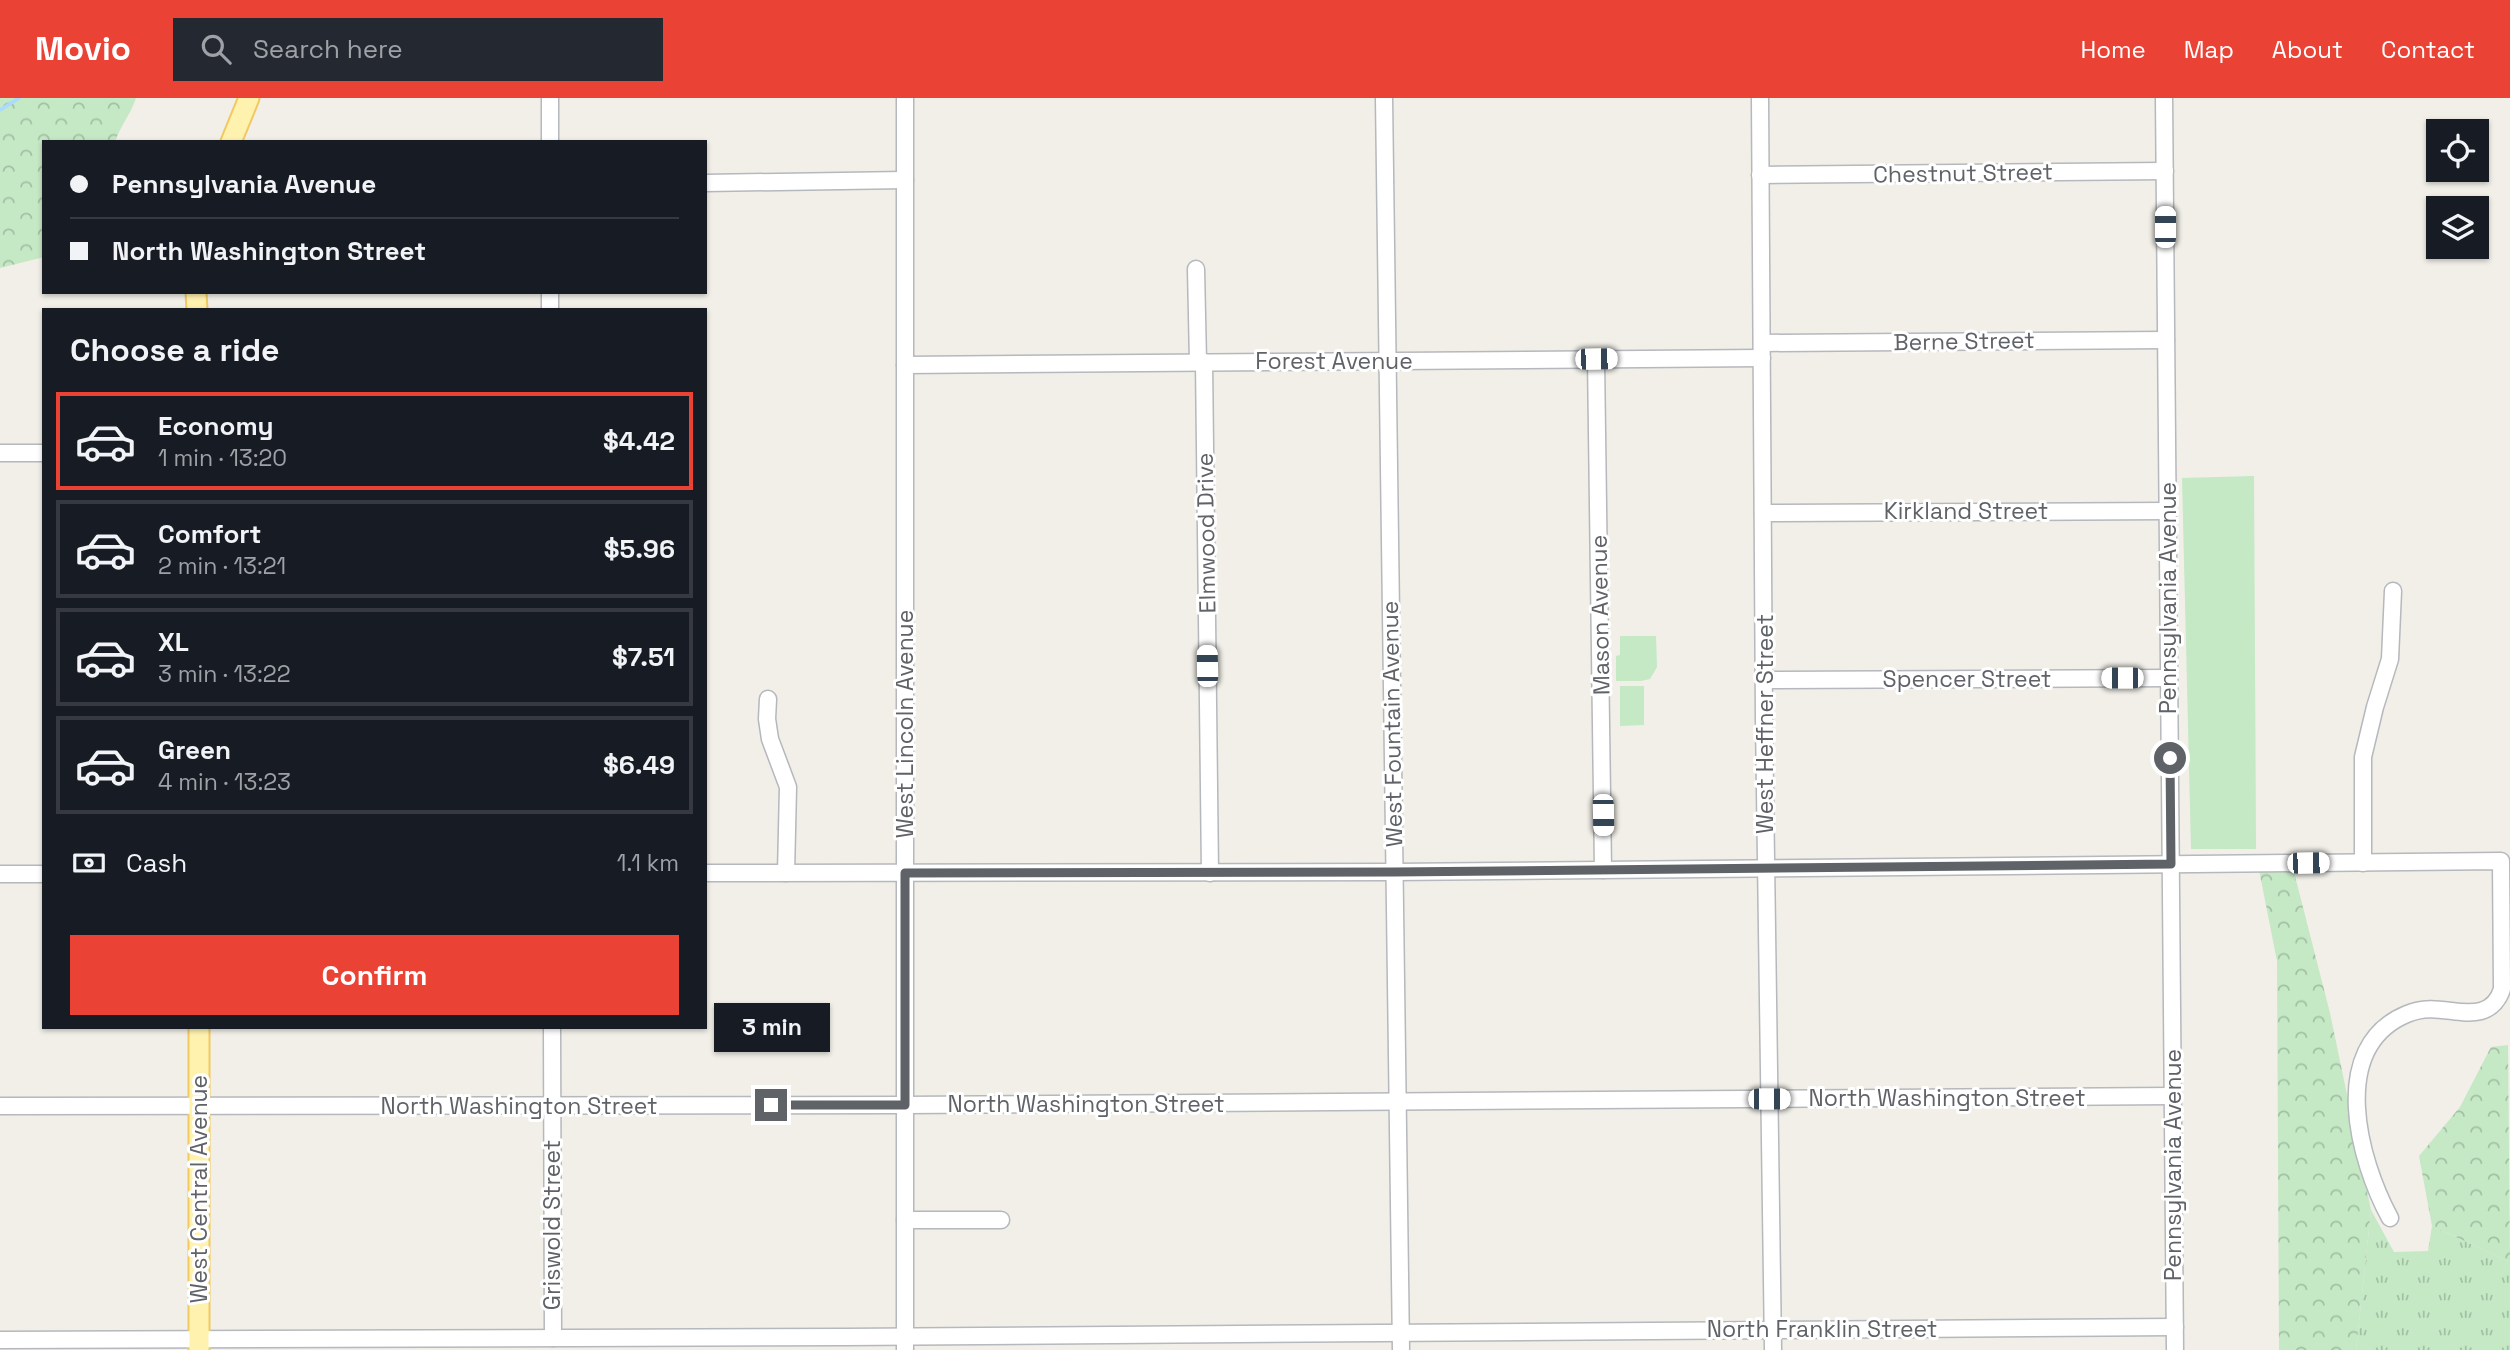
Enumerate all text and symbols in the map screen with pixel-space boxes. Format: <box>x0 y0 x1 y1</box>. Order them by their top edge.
search box <box>173 18 663 81</box>
text: Movio <box>35 28 131 70</box>
icon: search <box>197 30 235 68</box>
text: Search here <box>253 32 403 66</box>
text: Home <box>2080 34 2146 65</box>
text: Map <box>2184 34 2234 65</box>
text: About <box>2272 34 2343 65</box>
text: Contact <box>2381 34 2475 65</box>
map controls <box>2426 119 2489 259</box>
button: locate <box>2426 119 2489 182</box>
street label: Chestnut Street <box>1873 156 2053 190</box>
text: Pennsylvania Avenue <box>112 167 376 201</box>
button: layers <box>2426 196 2489 259</box>
car <box>2155 206 2176 248</box>
text: North Washington Street <box>112 234 426 268</box>
street label: Berne Street <box>1893 325 2035 357</box>
text: Choose a ride <box>70 330 280 370</box>
street label: Forest Avenue <box>1255 346 1413 376</box>
car <box>1575 348 1618 370</box>
text: Economy <box>158 409 274 443</box>
icon: car <box>74 410 137 473</box>
text: $4.42 <box>603 424 675 458</box>
text: 1 min · 13:20 <box>158 443 287 473</box>
street label: Elmwood Drive <box>1190 452 1222 614</box>
street label: Pennsylvania Avenue <box>2153 482 2183 714</box>
street label: Kirkland Street <box>1884 496 2048 526</box>
text: Comfort <box>158 517 261 551</box>
icon: car <box>74 518 137 581</box>
text: $5.96 <box>604 532 675 566</box>
street label: Mason Avenue <box>1584 535 1616 695</box>
text: 2 min · 13:21 <box>158 551 286 581</box>
street label: West Fountain Avenue <box>1375 601 1409 847</box>
street label: West Lincoln Avenue <box>890 610 920 838</box>
street label: West Heffner Street <box>1750 614 1780 834</box>
text: XL <box>158 625 189 659</box>
icon: car <box>74 626 137 689</box>
text: $7.51 <box>612 640 675 674</box>
car <box>1197 645 1218 687</box>
text: 3 min · 13:22 <box>158 659 291 689</box>
street label: Spencer Street <box>1883 664 2051 694</box>
car <box>2102 668 2144 689</box>
text: Green <box>158 733 231 767</box>
icon: car <box>74 734 137 797</box>
route start <box>2154 742 2186 774</box>
text: $6.49 <box>603 748 675 782</box>
text: 4 min · 13:23 <box>158 767 291 797</box>
car <box>1593 794 1614 836</box>
icon: cash <box>70 844 108 882</box>
text: Cash <box>126 846 187 880</box>
text: 1.1 km <box>617 848 679 878</box>
car <box>2287 852 2330 874</box>
button: Confirm <box>70 935 679 1015</box>
callout: 3 min <box>713 1004 829 1052</box>
text: 3 min <box>742 1012 802 1042</box>
street label: Pennsylvania Avenue <box>2158 1049 2188 1281</box>
street label: West Central Avenue <box>184 1075 214 1303</box>
street label: North Washington Street <box>1809 1083 2086 1113</box>
route end <box>755 1089 787 1121</box>
street label: North Washington Street <box>948 1089 1225 1119</box>
car <box>1749 1089 1791 1110</box>
street label: North Washington Street <box>381 1091 658 1121</box>
street label: Griswold Street <box>537 1140 567 1310</box>
street label: North Franklin Street <box>1707 1314 1937 1344</box>

